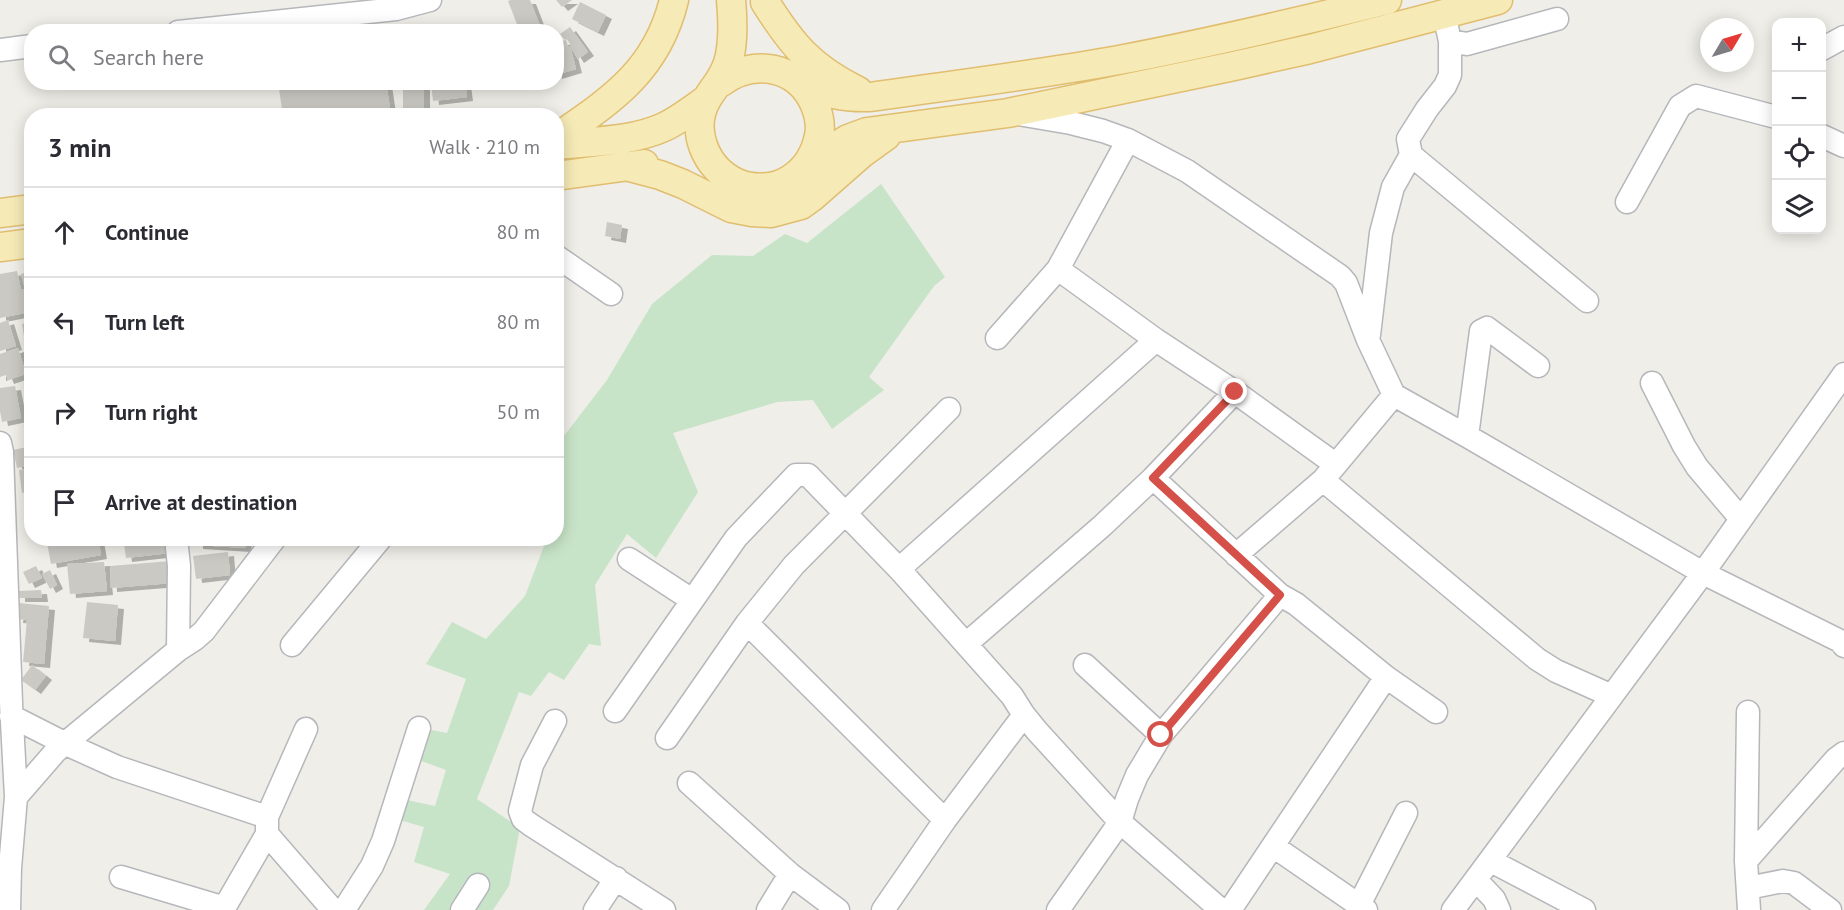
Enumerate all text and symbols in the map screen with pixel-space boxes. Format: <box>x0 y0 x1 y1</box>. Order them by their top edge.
north arrow <box>1700 18 1754 72</box>
map controls <box>1772 18 1826 234</box>
button: + <box>1772 18 1826 72</box>
search box <box>24 24 564 90</box>
icon: search <box>45 41 78 74</box>
text: Search here <box>93 43 204 71</box>
button: − <box>1772 72 1826 126</box>
button: locate <box>1772 126 1826 180</box>
text: 3 min <box>48 131 111 164</box>
text: Walk · 210 m <box>429 134 540 160</box>
button: layers <box>1772 180 1826 234</box>
icon: ahead <box>48 216 81 249</box>
text: Continue <box>105 218 189 246</box>
text: 80 m <box>497 219 540 245</box>
icon: left <box>48 306 81 339</box>
text: Turn left <box>105 308 185 336</box>
text: 80 m <box>497 309 540 335</box>
route end <box>1221 378 1247 404</box>
icon: right <box>48 396 81 429</box>
text: Turn right <box>105 398 197 426</box>
text: 50 m <box>497 399 540 425</box>
icon: arrive <box>48 486 81 519</box>
text: Arrive at destination <box>105 488 297 516</box>
route start <box>1147 721 1173 747</box>

